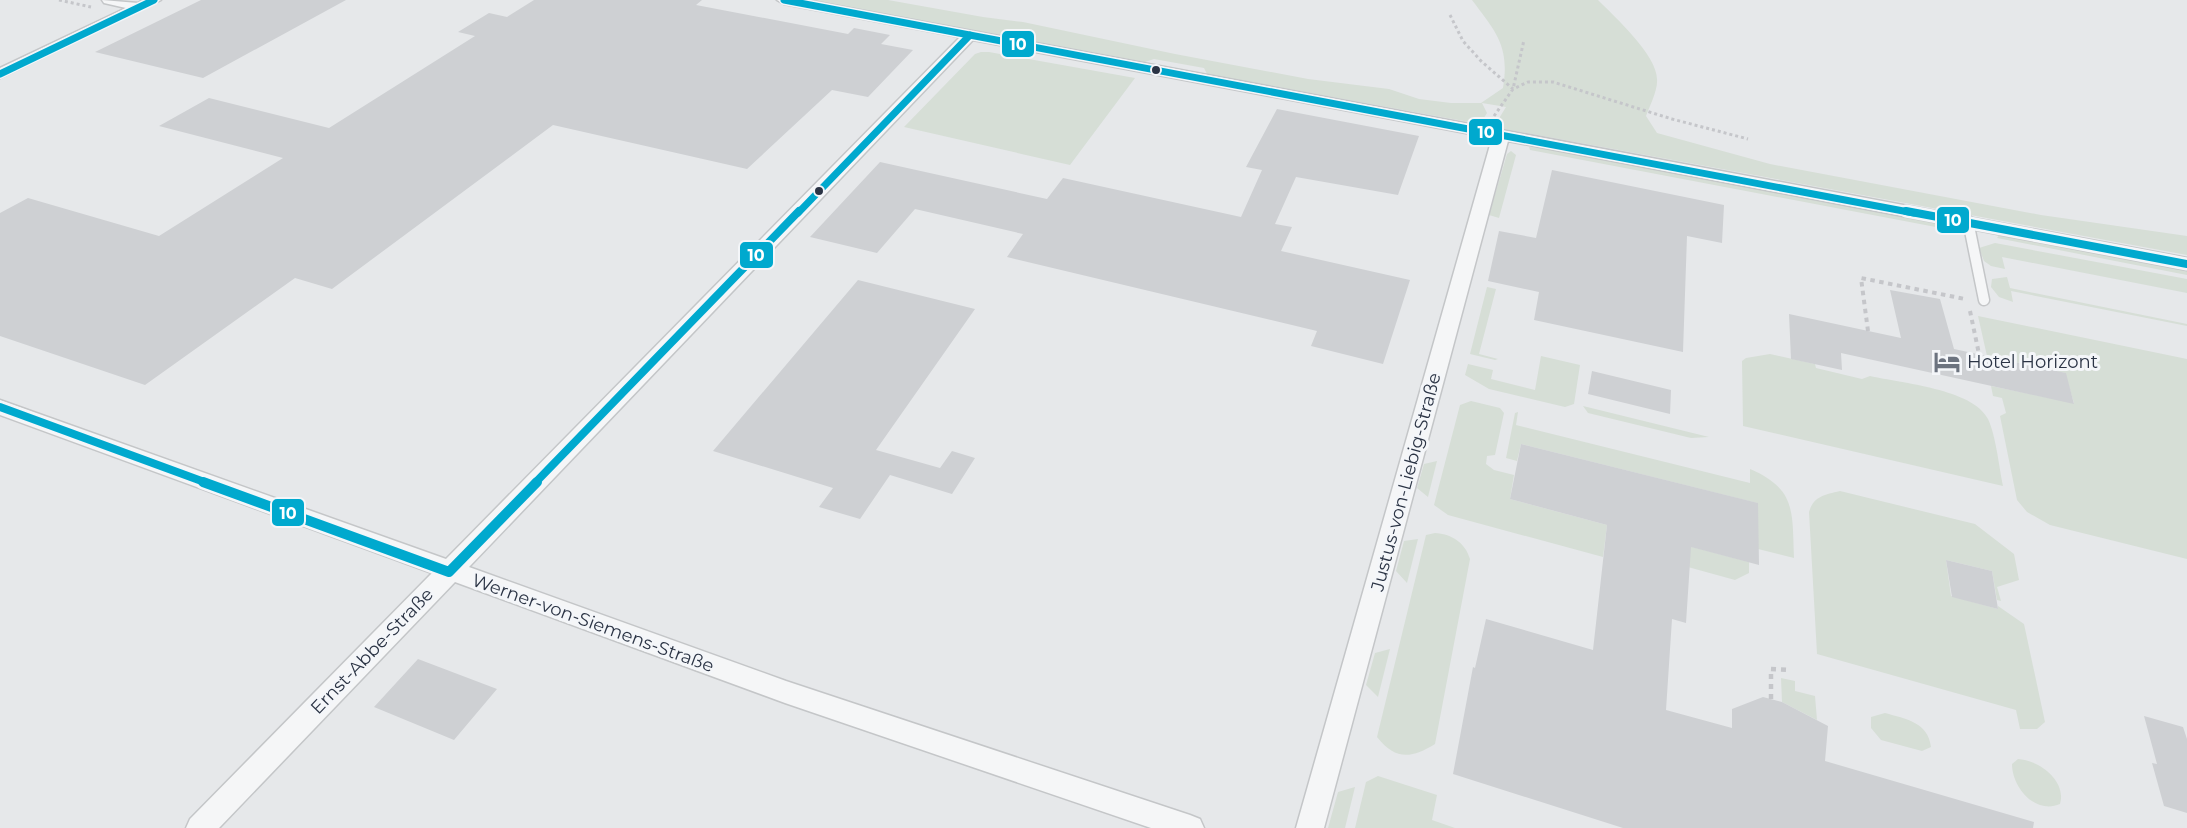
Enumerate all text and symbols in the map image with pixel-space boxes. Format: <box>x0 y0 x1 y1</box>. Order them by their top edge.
line badge: 10 <box>1001 30 1035 58</box>
text: 10 <box>1009 35 1027 54</box>
unlabelled marker <box>1150 64 1162 76</box>
line badge: 10 <box>1468 118 1503 146</box>
text: 10 <box>1477 123 1495 142</box>
unlabelled marker <box>813 185 825 197</box>
line badge: 10 <box>1936 206 1970 234</box>
text: 10 <box>1944 211 1962 230</box>
line badge: 10 <box>739 241 774 269</box>
text: 10 <box>747 246 765 265</box>
hotel icon: Hotel Horizont <box>1932 347 1962 377</box>
place label: Hotel Horizont <box>1967 351 2098 373</box>
street label: Justus-von-Liebig-Straße <box>1366 370 1446 595</box>
line badge: 10 <box>271 498 305 527</box>
text: 10 <box>279 504 297 523</box>
street label: Werner-von-Siemens-Straße <box>469 569 717 677</box>
street label: Ernst-Abbe-Straße <box>306 583 438 719</box>

